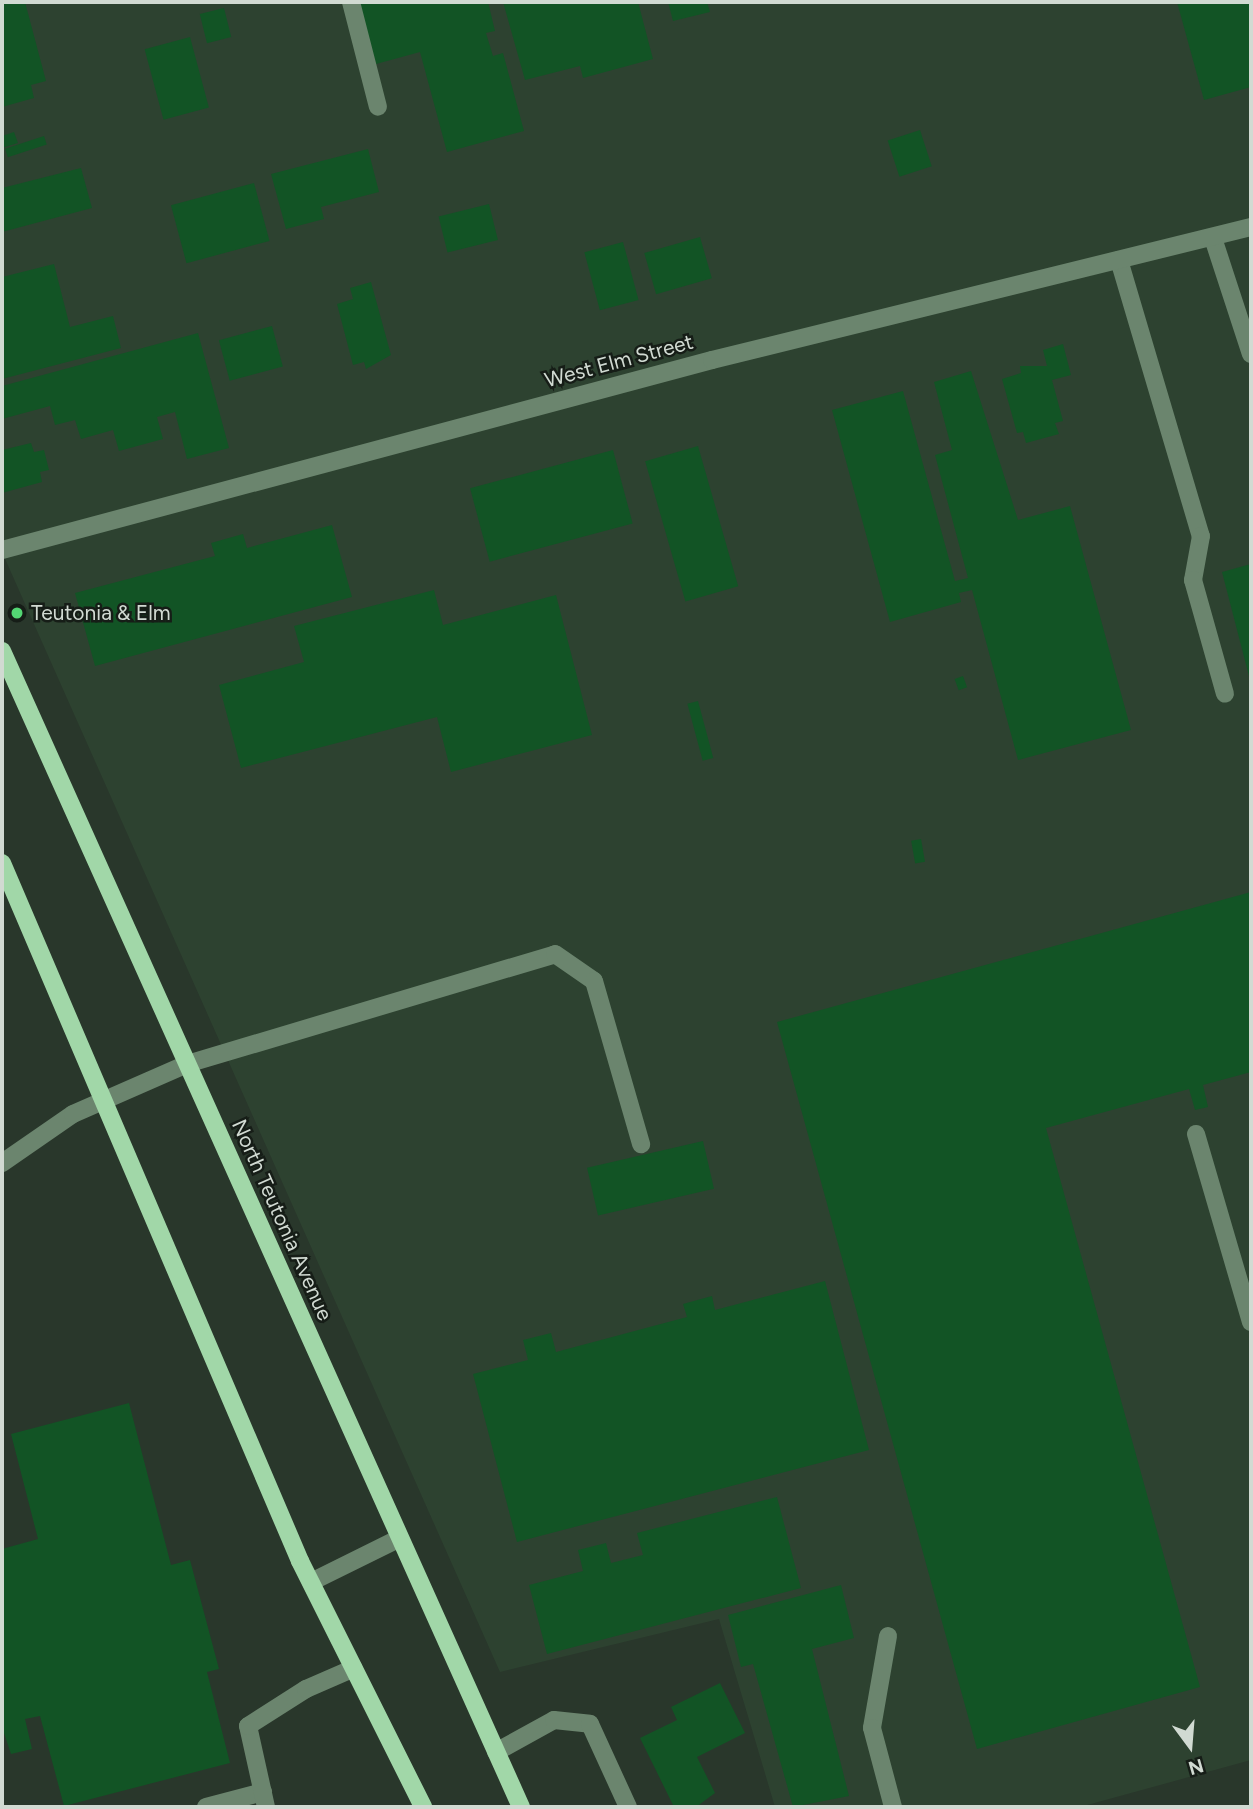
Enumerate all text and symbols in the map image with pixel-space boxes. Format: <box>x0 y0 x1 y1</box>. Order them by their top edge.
street label: West Elm Street <box>542 329 696 393</box>
place label: Teutonia & Elm <box>31 600 171 626</box>
marker: Teutonia & Elm <box>9 605 25 621</box>
street label: North Teutonia Avenue <box>226 1116 338 1324</box>
north arrow <box>1155 1711 1225 1781</box>
text: N <box>1186 1754 1206 1780</box>

